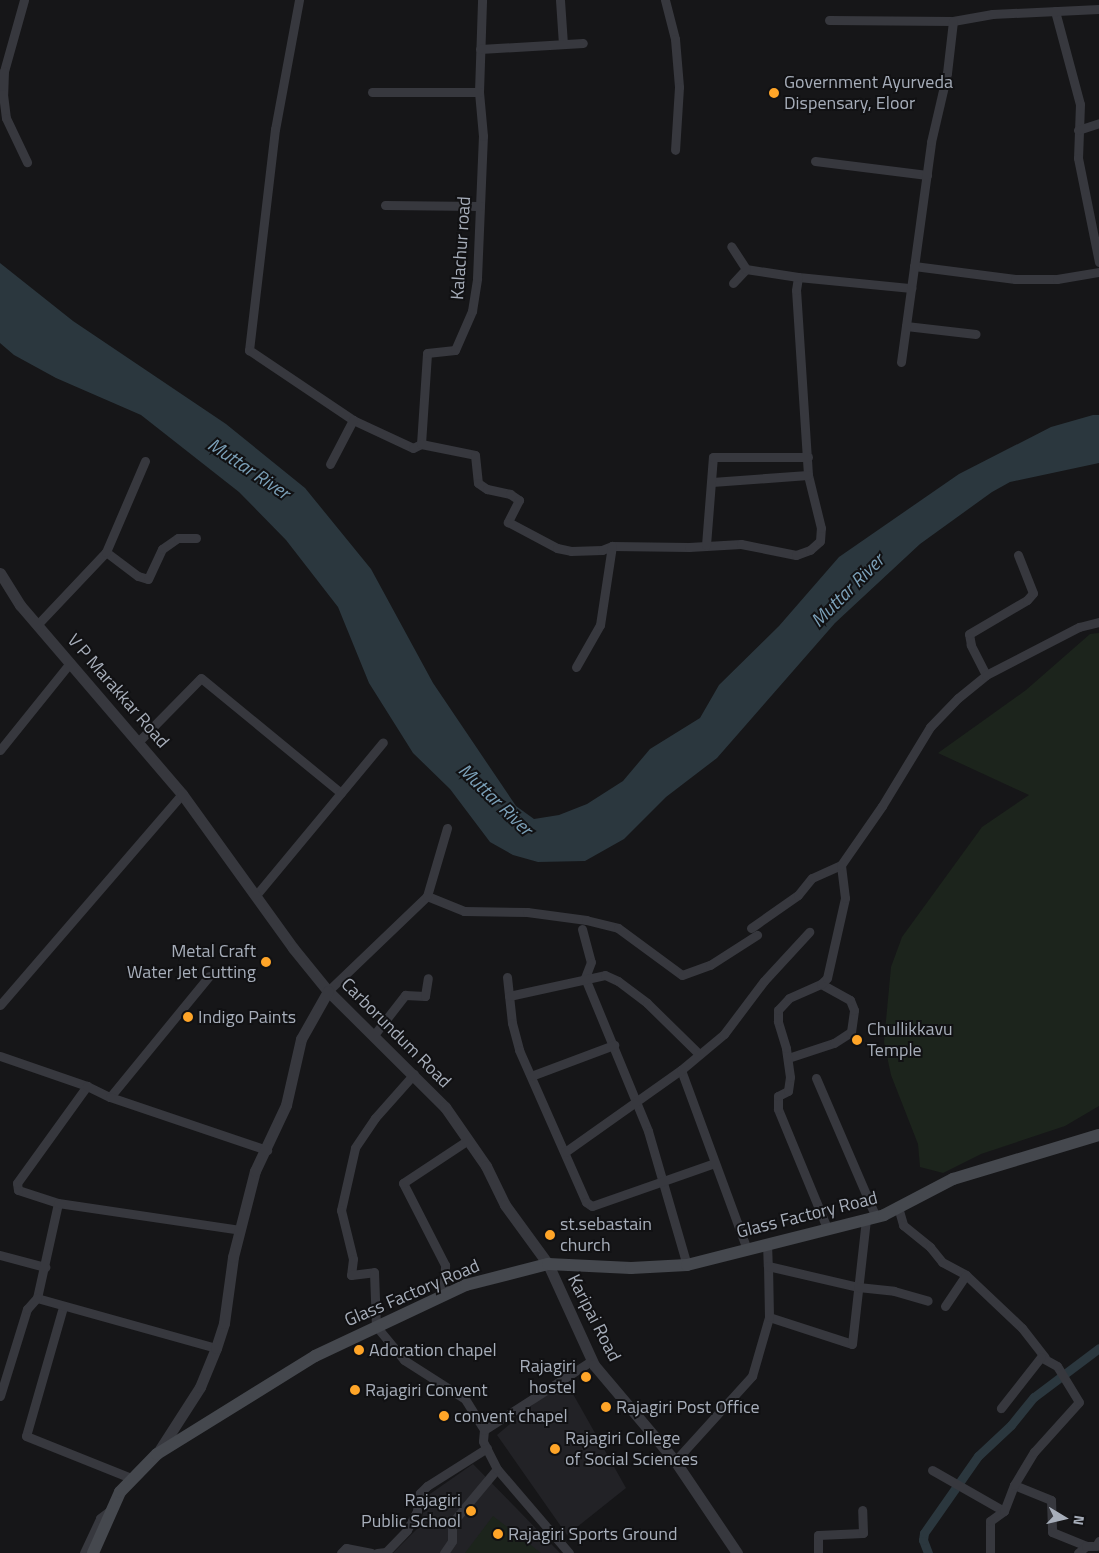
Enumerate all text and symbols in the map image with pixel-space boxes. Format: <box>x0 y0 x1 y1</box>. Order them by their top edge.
place label: Government Ayurveda Dispensary, Eloor <box>784 72 953 115</box>
marker: Government Ayurveda Dispensary, Eloor <box>768 87 780 99</box>
street label: Kalachur road <box>447 195 475 301</box>
water label: Muttar River <box>204 432 294 504</box>
water label: Muttar River <box>806 549 888 631</box>
street label: V P Marakkar Road <box>63 630 173 752</box>
water label: Muttar River <box>454 758 538 840</box>
place label: Metal Craft Water Jet Cutting <box>127 941 256 984</box>
marker: Metal Craft Water Jet Cutting <box>260 956 272 968</box>
street label: Carborundum Road <box>337 974 455 1092</box>
place label: Indigo Paints <box>198 1006 296 1028</box>
marker: Indigo Paints <box>182 1011 194 1023</box>
place label: Chullikkavu Temple <box>867 1019 953 1062</box>
marker: Chullikkavu Temple <box>851 1034 863 1046</box>
street label: Glass Factory Road <box>734 1187 880 1243</box>
place label: st.sebastain church <box>560 1214 652 1256</box>
marker: st.sebastain church <box>544 1229 556 1241</box>
street label: Glass Factory Road <box>341 1255 483 1331</box>
street label: Karipai Road <box>563 1271 625 1365</box>
place label: Adoration chapel <box>369 1339 497 1361</box>
marker: Adoration chapel <box>353 1344 365 1356</box>
place label: Rajagiri hostel <box>520 1356 576 1398</box>
marker: Rajagiri hostel <box>580 1371 592 1383</box>
place label: Rajagiri Convent <box>365 1379 488 1401</box>
marker: Rajagiri Convent <box>349 1384 361 1396</box>
place label: Rajagiri Post Office <box>616 1396 760 1418</box>
marker: Rajagiri Post Office <box>600 1401 612 1413</box>
place label: convent chapel <box>454 1405 568 1427</box>
marker: convent chapel <box>438 1410 450 1422</box>
place label: Rajagiri College of Social Sciences <box>565 1428 698 1470</box>
marker: Rajagiri College of Social Sciences <box>549 1443 561 1455</box>
place label: Rajagiri Public School <box>361 1490 461 1532</box>
north arrow <box>1039 1493 1089 1543</box>
marker: Rajagiri Public School <box>465 1505 477 1517</box>
text: N <box>1068 1514 1090 1527</box>
place label: Rajagiri Sports Ground <box>508 1523 677 1545</box>
marker: Rajagiri Sports Ground <box>492 1528 504 1540</box>

